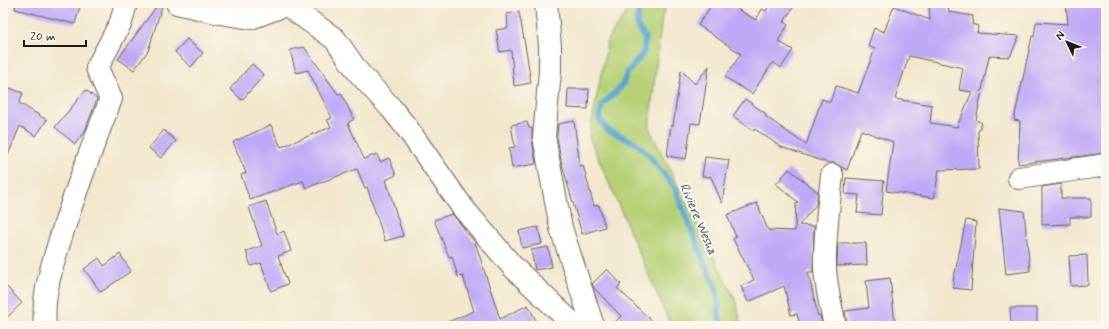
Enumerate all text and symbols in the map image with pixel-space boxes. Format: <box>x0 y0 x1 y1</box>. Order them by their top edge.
scale bar <box>24 22 86 48</box>
north arrow <box>1047 22 1087 62</box>
text: N <box>1053 28 1068 43</box>
text: 20 m <box>30 29 56 45</box>
water label: Riviere Wesha <box>675 181 721 258</box>

